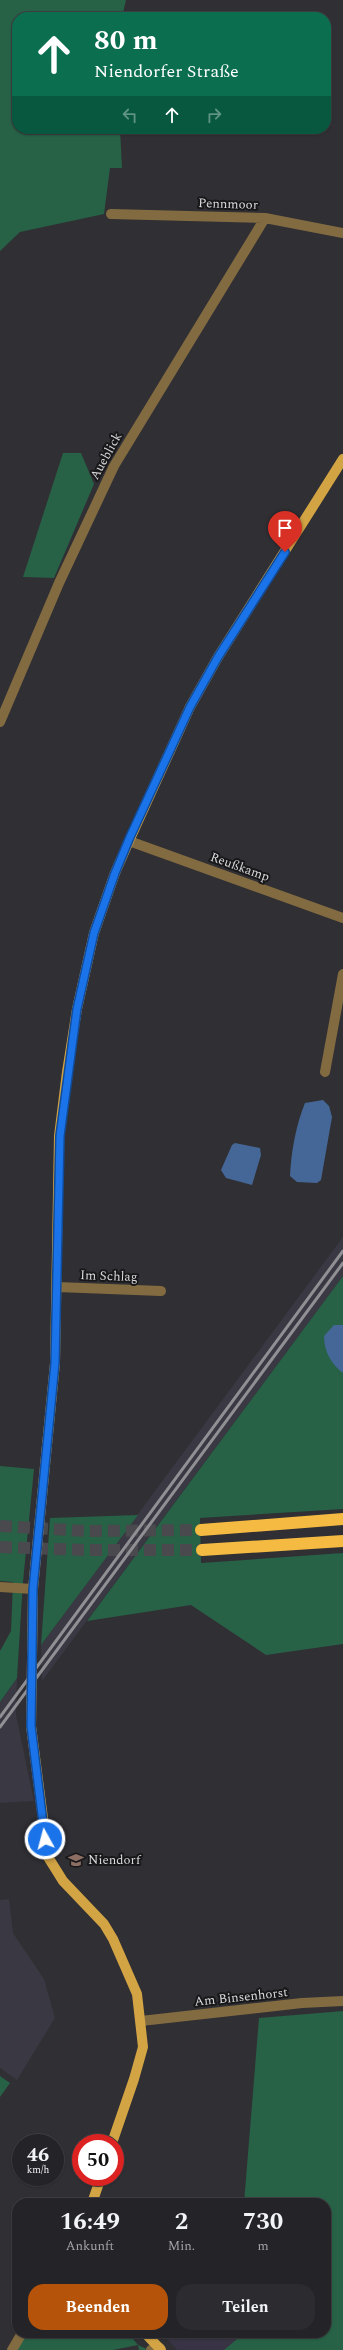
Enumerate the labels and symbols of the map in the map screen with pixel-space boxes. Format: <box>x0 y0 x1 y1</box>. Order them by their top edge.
street label: Pennmoor <box>198 193 258 215</box>
street label: Aueblick <box>85 429 127 483</box>
pin <box>268 511 302 552</box>
street label: Reußkamp <box>207 847 273 887</box>
street label: Im Schlag <box>80 1265 138 1287</box>
position arrow <box>24 1818 66 1860</box>
place label: Niendorf <box>88 1850 142 1870</box>
school or university icon: Niendorf <box>67 1851 85 1869</box>
street label: Am Binsenhorst <box>193 1982 289 2012</box>
speed limit sign: 50 <box>72 2134 124 2186</box>

